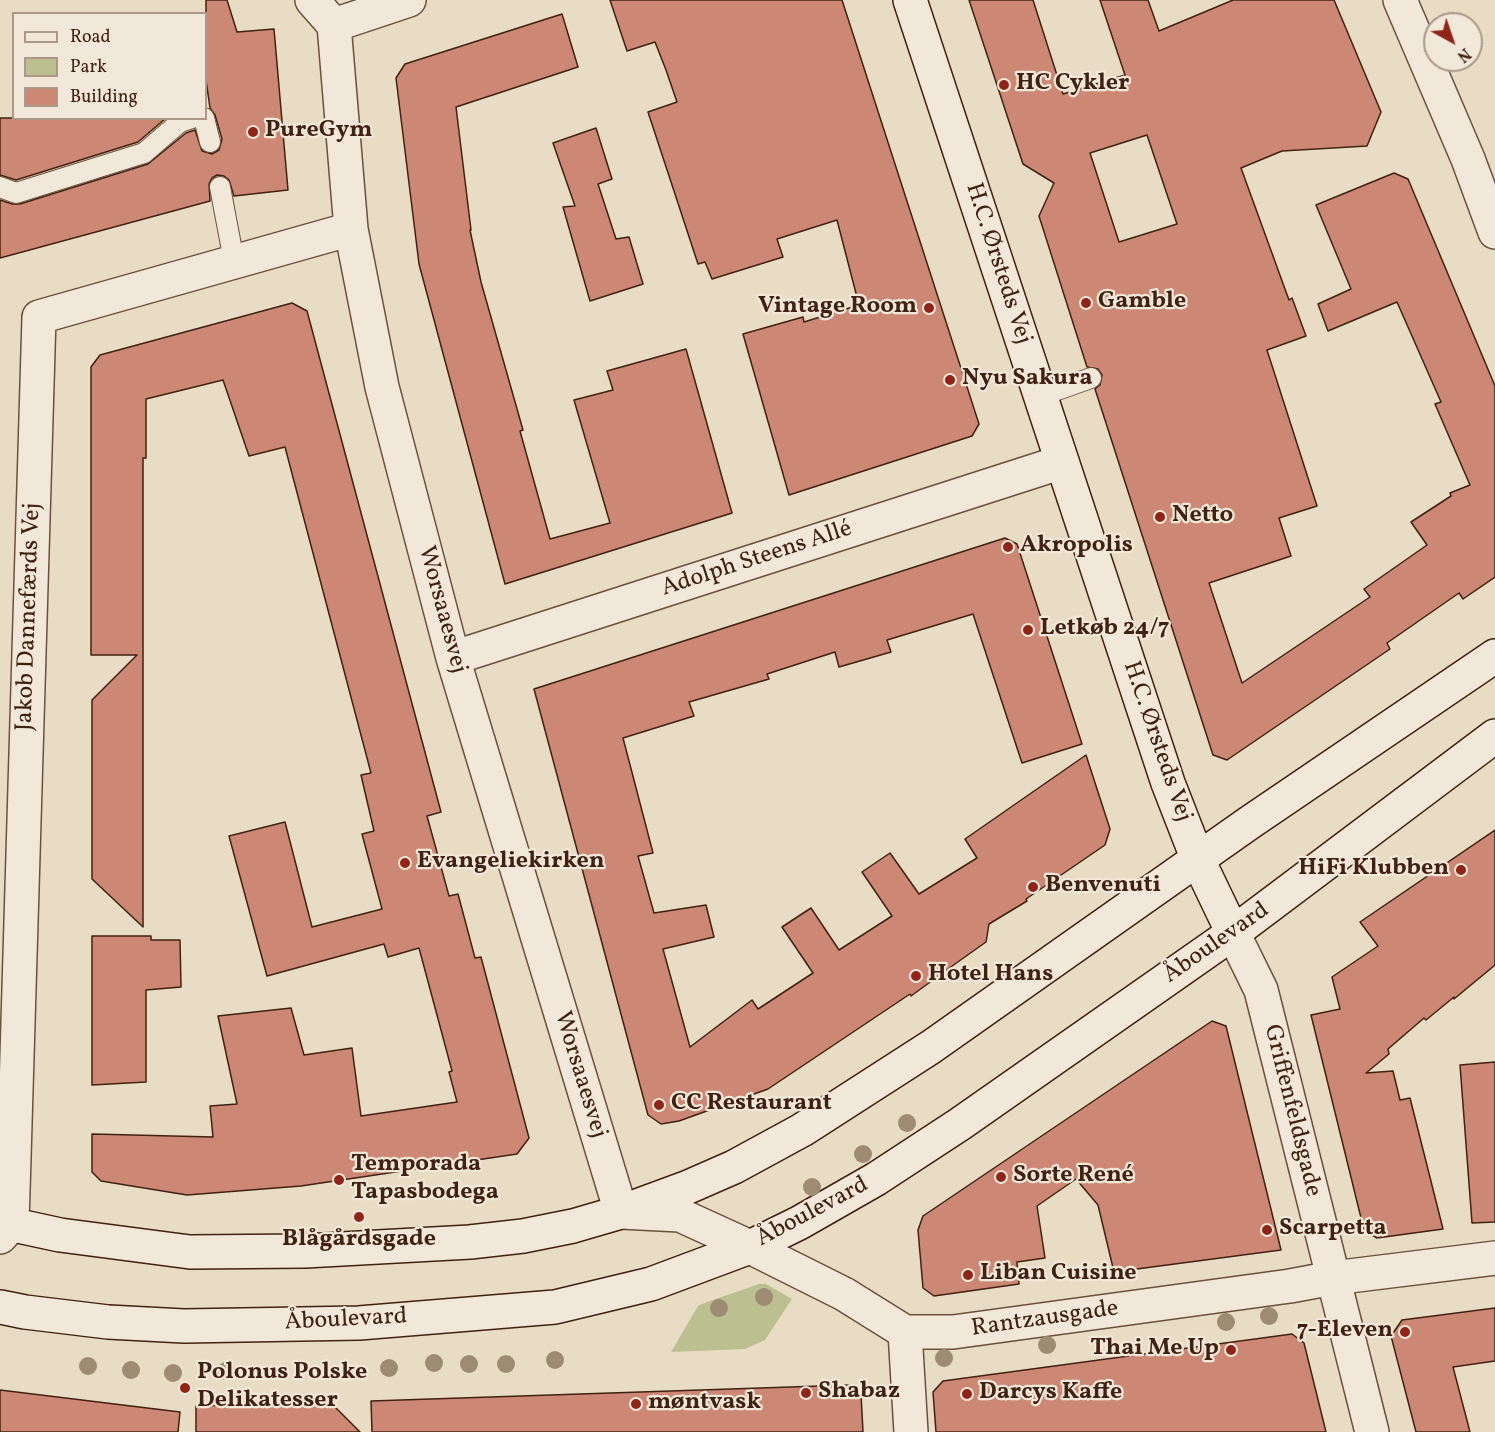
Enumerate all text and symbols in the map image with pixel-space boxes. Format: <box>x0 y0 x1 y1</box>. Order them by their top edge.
legend <box>12 12 207 120</box>
north arrow <box>1423 12 1483 72</box>
text: Road <box>70 25 111 50</box>
text: N <box>1452 42 1475 66</box>
text: Park <box>70 55 107 80</box>
place label: HC Cykler <box>1016 71 1129 99</box>
marker: HC Cykler <box>997 78 1011 92</box>
text: Building <box>70 85 138 110</box>
place label: PureGym <box>265 118 372 146</box>
marker: PureGym <box>246 125 260 139</box>
street label: H.C. Ørsteds Vej <box>957 180 1037 348</box>
place label: Gamble <box>1098 289 1186 317</box>
place label: Vintage Room <box>758 294 917 322</box>
marker: Gamble <box>1079 296 1093 310</box>
marker: Vintage Room <box>922 301 936 315</box>
place label: Nyu Sakura <box>962 366 1093 394</box>
marker: Nyu Sakura <box>943 373 957 387</box>
street label: Jakob Dannefærds Vej <box>12 502 48 732</box>
place label: Netto <box>1172 503 1233 531</box>
marker: Netto <box>1153 510 1167 524</box>
street label: Adolph Steens Allé <box>658 516 856 604</box>
place label: Akropolis <box>1020 533 1133 561</box>
marker: Akropolis <box>1001 540 1015 554</box>
street label: Worsaaesvej <box>410 543 472 677</box>
place label: Letkøb 24/7 <box>1040 616 1169 644</box>
marker: Letkøb 24/7 <box>1021 623 1035 637</box>
street label: H.C. Ørsteds Vej <box>1115 658 1197 826</box>
place label: Evangeliekirken <box>417 849 605 877</box>
marker: Evangeliekirken <box>398 856 412 870</box>
place label: HiFi Klubben <box>1298 856 1449 884</box>
marker: HiFi Klubben <box>1454 863 1468 877</box>
place label: Benvenuti <box>1045 873 1161 901</box>
marker: Benvenuti <box>1026 880 1040 894</box>
street label: Åboulevard <box>1158 897 1276 991</box>
place label: Hotel Hans <box>928 962 1053 990</box>
marker: Hotel Hans <box>909 969 923 983</box>
street label: Worsaaesvej <box>546 1008 612 1142</box>
street label: Griffenfeldsgade <box>1256 1022 1326 1200</box>
place label: CC Restaurant <box>671 1091 832 1119</box>
marker: CC Restaurant <box>652 1098 666 1112</box>
place label: Temporada Tapasbodega <box>351 1152 499 1208</box>
place label: Sorte René <box>1013 1163 1134 1191</box>
marker: Sorte René <box>994 1170 1008 1184</box>
street label: Åboulevard <box>752 1171 874 1255</box>
marker: Temporada Tapasbodega <box>332 1173 346 1187</box>
marker: Blågårdsgade <box>352 1210 366 1224</box>
place label: Scarpetta <box>1279 1216 1387 1244</box>
marker: Scarpetta <box>1260 1223 1274 1237</box>
place label: Blågårdsgade <box>282 1227 436 1255</box>
place label: Liban Cuisine <box>980 1261 1137 1289</box>
marker: Liban Cuisine <box>961 1268 975 1282</box>
street label: Rantzausgade <box>970 1295 1120 1345</box>
street label: Åboulevard <box>284 1303 408 1339</box>
place label: 7-Eleven <box>1297 1318 1393 1346</box>
marker: 7-Eleven <box>1398 1325 1412 1339</box>
place label: Thai Me Up <box>1090 1336 1219 1364</box>
marker: Thai Me Up <box>1224 1343 1238 1357</box>
place label: Polonus Polske Delikatesser <box>197 1360 367 1416</box>
place label: Shabaz <box>818 1379 900 1407</box>
place label: Darcys Kaffe <box>979 1380 1122 1408</box>
marker: Polonus Polske Delikatesser <box>178 1381 192 1395</box>
marker: Shabaz <box>799 1386 813 1400</box>
marker: Darcys Kaffe <box>960 1387 974 1401</box>
place label: møntvask <box>648 1390 761 1418</box>
marker: møntvask <box>629 1397 643 1411</box>

